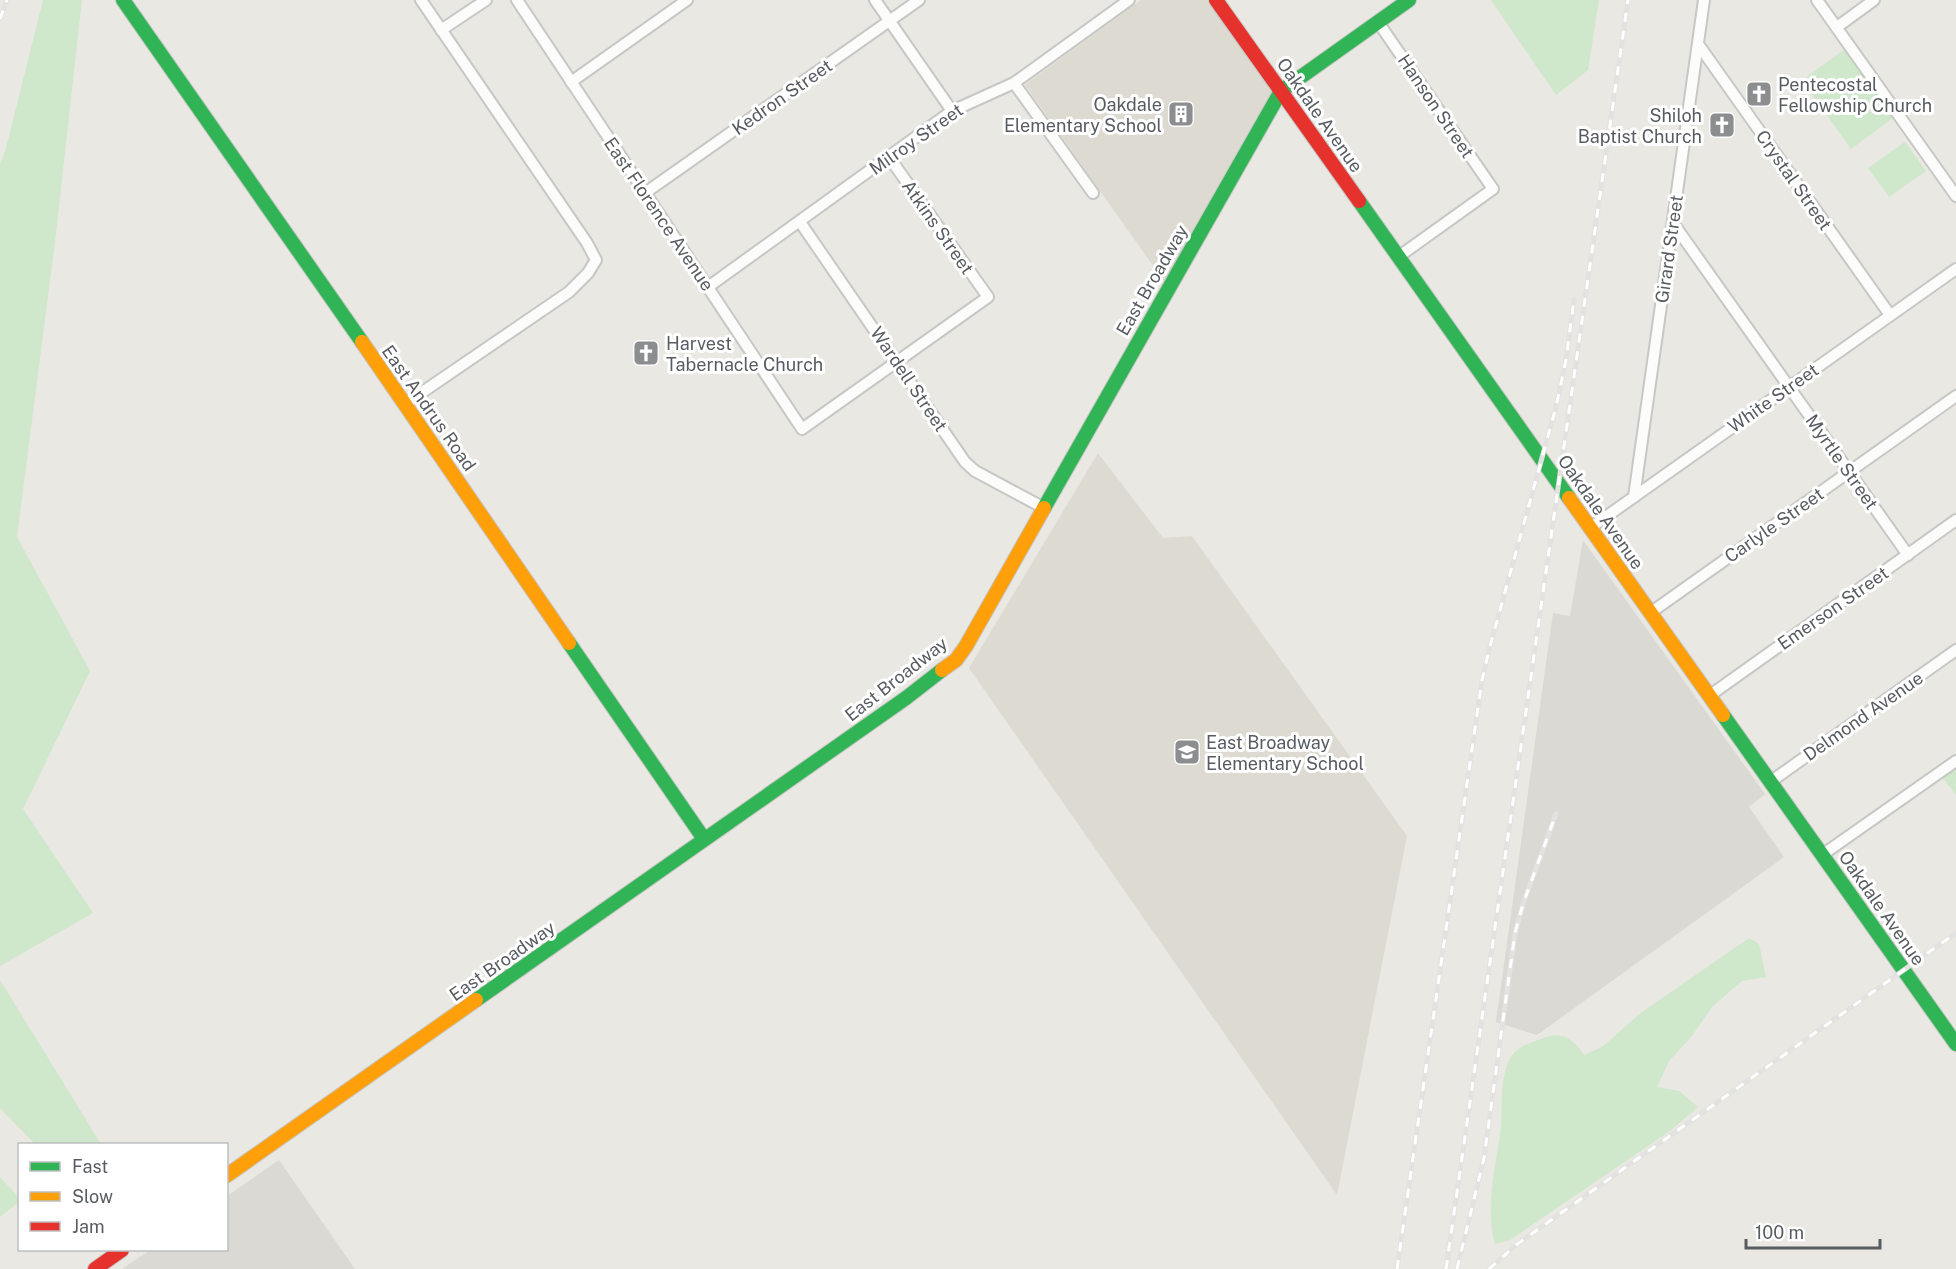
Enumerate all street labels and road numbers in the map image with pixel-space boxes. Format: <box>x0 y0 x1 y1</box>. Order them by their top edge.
street label: Hanson Street <box>1394 50 1478 162</box>
street label: Oakdale Avenue <box>1273 54 1367 176</box>
street label: Kedron Street <box>728 55 836 139</box>
street label: Milroy Street <box>865 99 967 179</box>
street label: Crystal Street <box>1752 126 1836 234</box>
street label: East Florence Avenue <box>600 133 718 295</box>
street label: Atkins Street <box>898 176 978 278</box>
street label: Girard Street <box>1651 194 1687 304</box>
street label: East Broadway <box>1112 221 1192 339</box>
street label: Wardell Street <box>866 323 952 435</box>
street label: East Andrus Road <box>378 341 480 475</box>
street label: White Street <box>1724 359 1822 437</box>
street label: Myrtle Street <box>1801 410 1883 514</box>
street label: Oakdale Avenue <box>1554 451 1648 573</box>
street label: Carlyle Street <box>1720 483 1828 567</box>
street label: Emerson Street <box>1774 562 1892 654</box>
street label: East Broadway <box>841 632 952 725</box>
street label: Delmond Avenue <box>1799 667 1927 765</box>
street label: Oakdale Avenue <box>1835 847 1929 969</box>
street label: East Broadway <box>445 917 559 1005</box>

